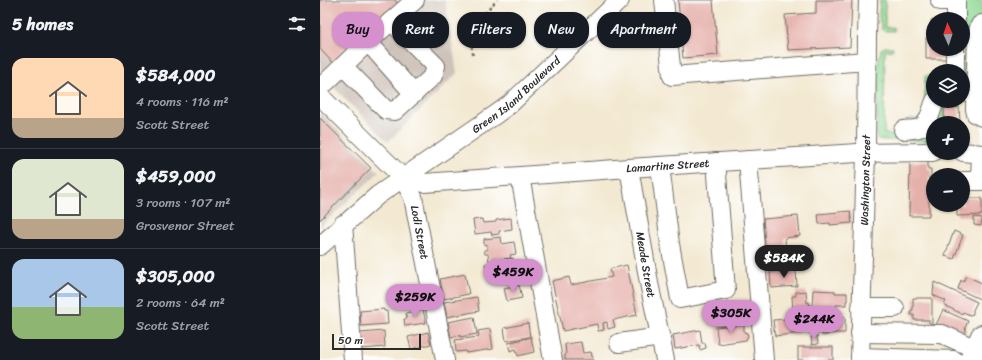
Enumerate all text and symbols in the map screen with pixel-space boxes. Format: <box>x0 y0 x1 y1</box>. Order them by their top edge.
text: 5 homes <box>12 9 73 39</box>
chip: Buy <box>332 12 384 48</box>
chip: Rent <box>392 12 449 48</box>
chip: Filters <box>457 12 526 48</box>
chip: New <box>534 12 589 48</box>
chip: Apartment <box>597 12 691 48</box>
north arrow <box>926 12 970 56</box>
map controls <box>926 12 970 212</box>
icon: filters <box>286 13 308 35</box>
street label: Green Island Boulevard <box>468 51 566 138</box>
text: $584,000 <box>136 60 216 90</box>
button: layers <box>926 64 970 108</box>
icon: home <box>44 74 92 122</box>
text: 4 rooms · 116 m² <box>136 90 229 113</box>
text: Scott Street <box>136 113 209 136</box>
button: + <box>926 116 970 160</box>
street label: Washington Street <box>855 134 876 226</box>
street label: Lamartine Street <box>626 154 710 178</box>
text: $459,000 <box>136 161 216 191</box>
button: − <box>926 168 970 212</box>
icon: home <box>44 175 92 223</box>
text: 3 rooms · 107 m² <box>136 191 230 214</box>
street label: Lodi Street <box>405 204 434 261</box>
text: Grosvenor Street <box>136 214 235 237</box>
street label: Meade Street <box>630 230 661 299</box>
pin: $584K <box>756 245 812 279</box>
text: $584K <box>764 246 804 269</box>
pin: $459K <box>485 259 541 293</box>
text: $459K <box>493 260 533 283</box>
text: $305,000 <box>136 261 215 291</box>
icon: home <box>44 275 92 323</box>
pin: $259K <box>387 284 443 318</box>
text: $259K <box>395 285 435 308</box>
text: 2 rooms · 64 m² <box>136 291 225 314</box>
pin: $305K <box>703 300 759 334</box>
text: $305K <box>711 301 751 324</box>
pin: $244K <box>786 306 842 340</box>
text: $244K <box>794 307 834 330</box>
text: Scott Street <box>136 314 209 337</box>
text: 50 m <box>338 331 363 350</box>
scale bar <box>332 332 421 351</box>

